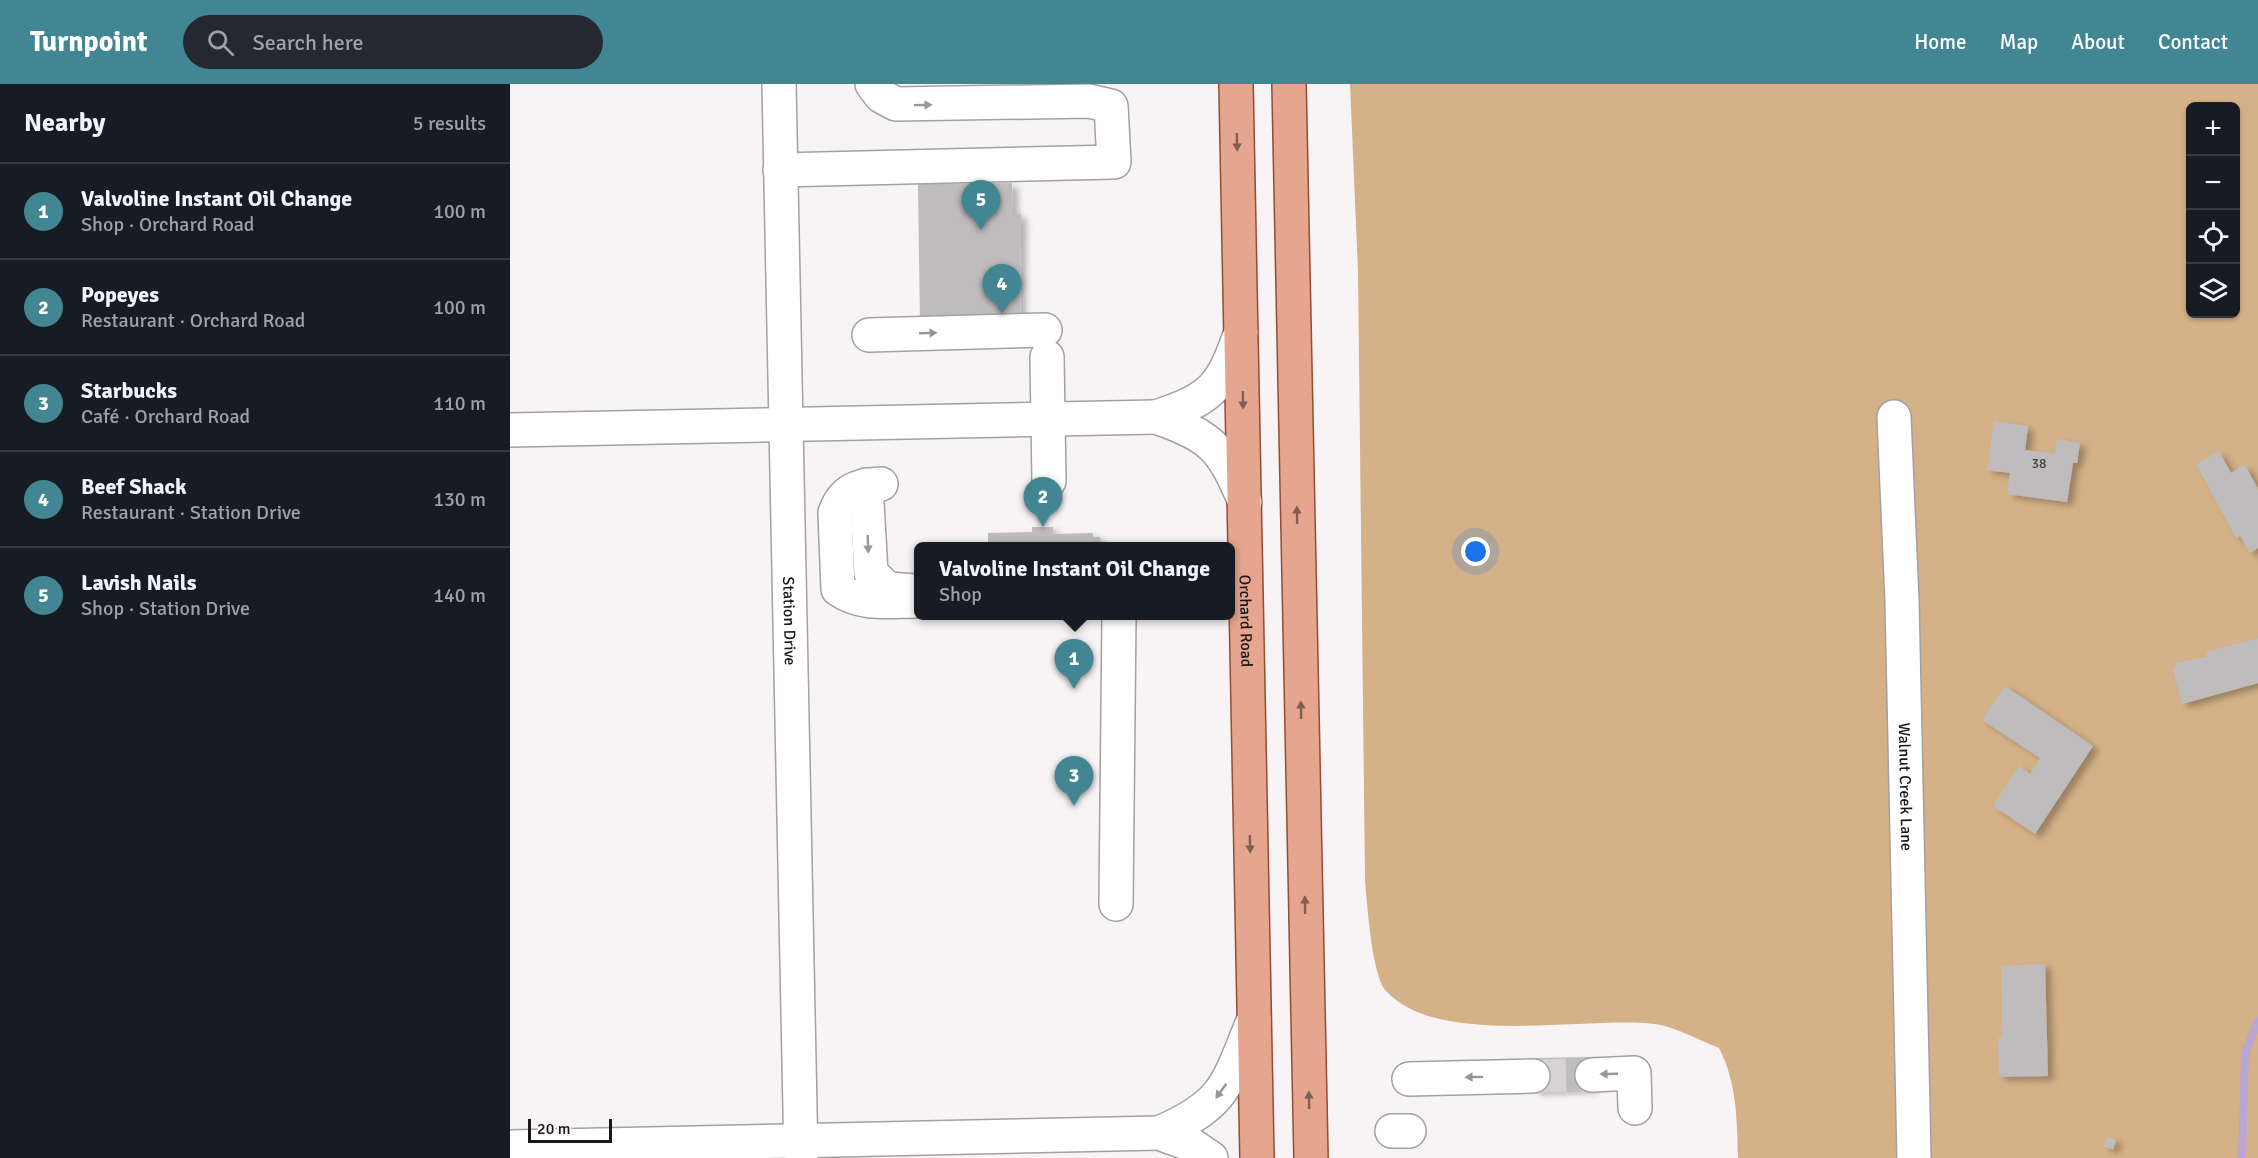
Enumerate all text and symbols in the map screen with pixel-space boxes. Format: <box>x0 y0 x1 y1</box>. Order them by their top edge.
search box <box>183 15 603 69</box>
text: Turnpoint <box>30 25 147 59</box>
icon: search <box>204 26 237 59</box>
text: Search here <box>252 29 363 56</box>
text: Home <box>1914 29 1967 55</box>
text: Map <box>2000 29 2038 55</box>
text: About <box>2071 29 2125 55</box>
text: Contact <box>2158 29 2228 55</box>
one-way arrow <box>913 100 932 110</box>
map controls <box>2186 102 2240 318</box>
button: + <box>2186 102 2240 156</box>
text: Nearby <box>24 107 105 139</box>
text: 5 results <box>413 111 486 136</box>
one-way arrow <box>1233 133 1242 152</box>
button: − <box>2186 156 2240 210</box>
pin: 5 <box>962 180 1000 230</box>
text: Valvoline Instant Oil Change <box>81 185 352 212</box>
text: 1 <box>38 199 49 224</box>
text: 100 m <box>433 199 486 224</box>
button: locate <box>2186 210 2240 264</box>
text: Shop · Orchard Road <box>81 212 254 237</box>
pin: 4 <box>982 264 1022 314</box>
button: layers <box>2186 264 2240 318</box>
text: Popeyes <box>81 281 159 308</box>
text: 2 <box>38 295 49 320</box>
text: 100 m <box>433 295 486 320</box>
text: Restaurant · Orchard Road <box>81 308 305 333</box>
one-way arrow <box>918 329 937 338</box>
text: Starbucks <box>81 377 177 404</box>
text: 3 <box>38 391 49 416</box>
text: 110 m <box>433 391 486 416</box>
one-way arrow <box>1238 391 1248 410</box>
text: Café · Orchard Road <box>81 404 250 429</box>
house number: 38 <box>2031 455 2047 472</box>
text: Beef Shack <box>81 473 187 500</box>
pin: 2 <box>1024 478 1062 527</box>
text: 4 <box>38 487 49 512</box>
text: 130 m <box>433 487 486 512</box>
text: Restaurant · Station Drive <box>81 500 301 525</box>
one-way arrow <box>1292 505 1302 524</box>
one-way arrow <box>863 534 872 553</box>
your location <box>1461 537 1490 566</box>
popup <box>914 542 1235 620</box>
text: Valvoline Instant Oil Change <box>939 555 1210 582</box>
text: Lavish Nails <box>81 569 197 596</box>
street label: Orchard Road <box>1235 574 1256 667</box>
street label: Station Drive <box>778 576 800 666</box>
text: Shop <box>939 582 982 607</box>
text: 5 <box>38 583 49 608</box>
text: 140 m <box>433 583 486 608</box>
text: Shop · Station Drive <box>81 596 250 621</box>
pin: 1 <box>1054 640 1094 689</box>
one-way arrow <box>1296 700 1306 719</box>
street label: Walnut Creek Lane <box>1894 722 1916 851</box>
pin: 3 <box>1054 756 1094 806</box>
one-way arrow <box>1246 834 1255 853</box>
one-way arrow <box>1300 895 1310 914</box>
one-way arrow <box>1600 1069 1619 1079</box>
one-way arrow <box>1465 1073 1484 1082</box>
one-way arrow <box>1216 1084 1228 1099</box>
one-way arrow <box>1305 1090 1314 1109</box>
scale bar <box>528 1116 612 1144</box>
text: 20 m <box>537 1119 571 1139</box>

